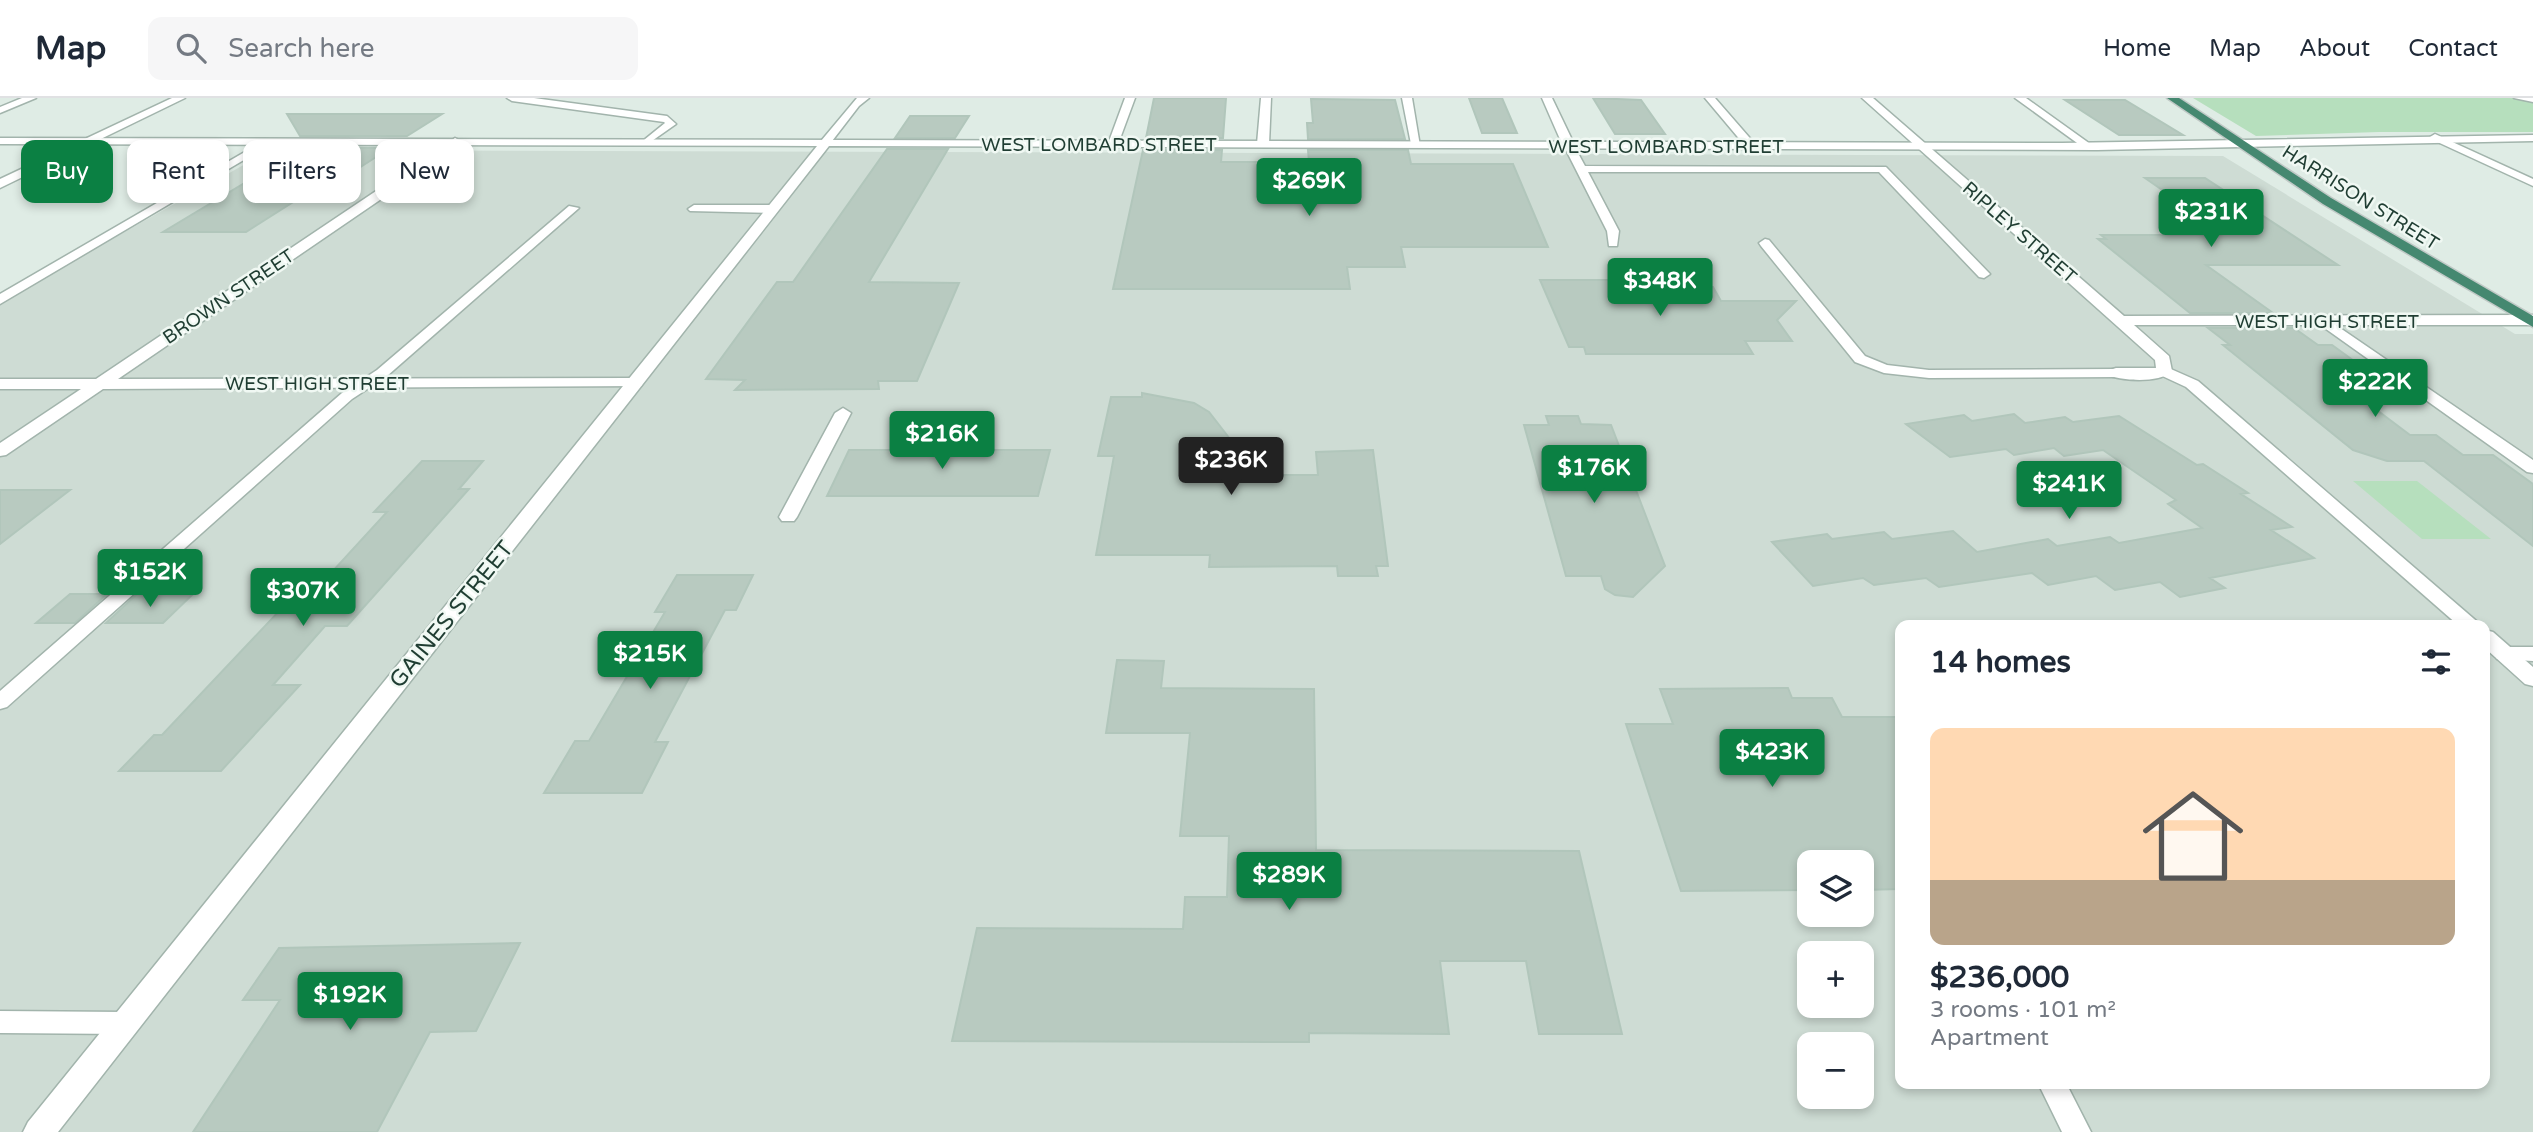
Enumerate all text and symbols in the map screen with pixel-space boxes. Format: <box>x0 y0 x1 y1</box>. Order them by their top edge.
search box <box>148 17 638 80</box>
text: Map <box>35 29 106 68</box>
icon: search <box>172 29 210 67</box>
text: Search here <box>228 33 374 64</box>
text: Home <box>2103 34 2171 63</box>
text: Map <box>2209 34 2261 63</box>
text: About <box>2299 34 2370 63</box>
text: Contact <box>2408 34 2498 63</box>
street label: WEST LOMBARD STREET <box>981 134 1217 156</box>
street label: WEST LOMBARD STREET <box>1548 136 1784 158</box>
chip: Buy <box>21 140 113 203</box>
chip: Rent <box>127 140 229 203</box>
chip: Filters <box>243 140 361 203</box>
chip: New <box>375 140 474 203</box>
street label: HARRISON STREET <box>2278 141 2443 255</box>
pin: $269K <box>1260 158 1358 218</box>
text: $269K <box>1273 167 1345 195</box>
street label: RIPLEY STREET <box>1958 177 2081 288</box>
pin: $231K <box>2162 190 2260 249</box>
text: $231K <box>2175 198 2247 226</box>
street label: BROWN STREET <box>159 245 299 349</box>
pin: $348K <box>1611 258 1709 318</box>
text: $348K <box>1624 267 1696 295</box>
street label: WEST HIGH STREET <box>2235 311 2420 333</box>
pin: $222K <box>2326 360 2424 419</box>
text: $222K <box>2339 368 2411 396</box>
street label: WEST HIGH STREET <box>225 373 410 395</box>
pin: $216K <box>893 412 991 471</box>
text: $216K <box>906 420 978 448</box>
pin: $236K <box>1182 438 1280 497</box>
text: $236K <box>1195 446 1267 474</box>
pin: $176K <box>1545 446 1643 505</box>
text: $176K <box>1558 454 1630 482</box>
pin: $241K <box>2020 462 2118 521</box>
text: $241K <box>2033 470 2105 498</box>
street label: GAINES STREET <box>384 535 520 694</box>
pin: $152K <box>101 550 199 609</box>
text: $152K <box>114 558 186 586</box>
pin: $307K <box>254 568 352 628</box>
text: $307K <box>267 577 339 605</box>
pin: $215K <box>601 632 699 691</box>
text: $215K <box>614 640 686 668</box>
icon: filters <box>2417 643 2455 681</box>
text: 14 homes <box>1930 644 2071 681</box>
pin: $423K <box>1723 730 1821 789</box>
text: $423K <box>1736 738 1808 766</box>
icon: home <box>2130 773 2256 899</box>
map controls <box>1797 850 1874 1109</box>
button: layers <box>1797 850 1874 927</box>
pin: $289K <box>1240 852 1338 912</box>
text: $289K <box>1253 861 1325 889</box>
button: + <box>1797 941 1874 1018</box>
text: $236,000 <box>1930 959 2069 996</box>
pin: $192K <box>301 972 399 1032</box>
text: $192K <box>314 981 386 1009</box>
text: 3 rooms · 101 m² <box>1930 996 2116 1024</box>
text: Apartment <box>1930 1024 2049 1052</box>
button: − <box>1797 1032 1874 1109</box>

